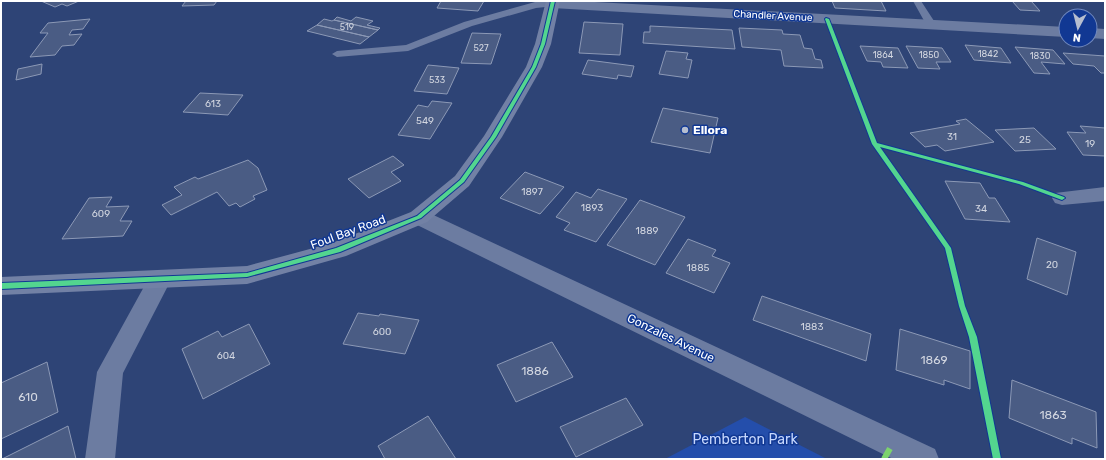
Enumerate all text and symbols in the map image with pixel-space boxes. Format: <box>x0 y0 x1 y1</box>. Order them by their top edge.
street label: Chandler Avenue <box>733 8 813 24</box>
north arrow <box>1058 8 1098 48</box>
house number: 519 <box>340 22 354 32</box>
text: N <box>1072 30 1082 44</box>
house number: 527 <box>473 43 489 53</box>
house number: 1842 <box>978 49 998 59</box>
house number: 1864 <box>873 50 894 60</box>
house number: 1850 <box>919 50 940 60</box>
house number: 1830 <box>1030 51 1051 61</box>
house number: 533 <box>429 75 445 85</box>
house number: 613 <box>205 98 221 110</box>
house number: 549 <box>416 115 434 127</box>
place label: Ellora <box>693 123 727 137</box>
marker: Ellora <box>680 125 690 135</box>
house number: 31 <box>947 131 957 143</box>
house number: 25 <box>1019 134 1031 146</box>
house number: 19 <box>1085 138 1095 150</box>
house number: 1897 <box>521 186 543 198</box>
house number: 1893 <box>581 202 603 214</box>
house number: 34 <box>975 203 987 215</box>
house number: 609 <box>92 208 110 220</box>
street label: Foul Bay Road <box>308 212 388 252</box>
house number: 1889 <box>636 225 659 237</box>
house number: 20 <box>1046 259 1058 271</box>
house number: 1885 <box>687 262 710 274</box>
street label: Gonzales Avenue <box>625 311 717 365</box>
house number: 1883 <box>800 321 824 333</box>
house number: 600 <box>373 326 391 338</box>
house number: 604 <box>217 350 235 362</box>
house number: 1869 <box>920 353 948 367</box>
house number: 1886 <box>521 364 549 378</box>
house number: 610 <box>18 390 38 404</box>
house number: 1863 <box>1039 408 1067 422</box>
park label: Pemberton Park <box>692 431 798 448</box>

